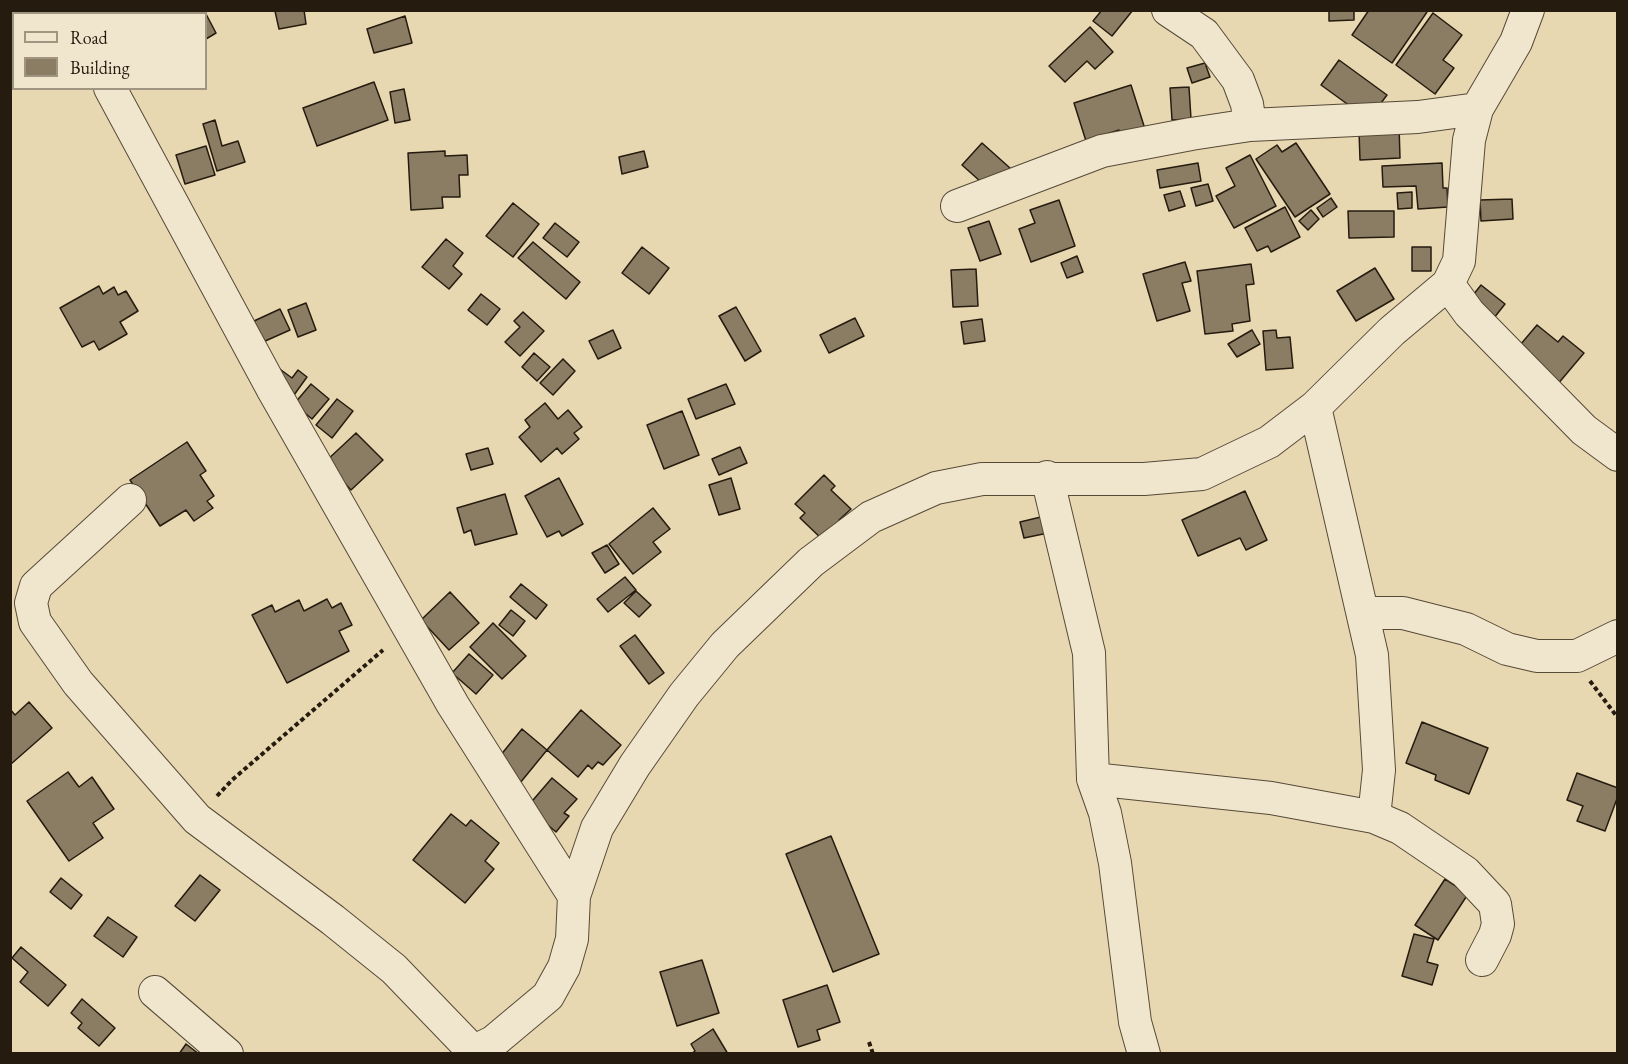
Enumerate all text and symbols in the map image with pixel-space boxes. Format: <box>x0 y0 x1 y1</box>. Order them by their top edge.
legend <box>12 12 207 90</box>
text: Road <box>70 26 108 49</box>
text: Building <box>70 56 130 79</box>

